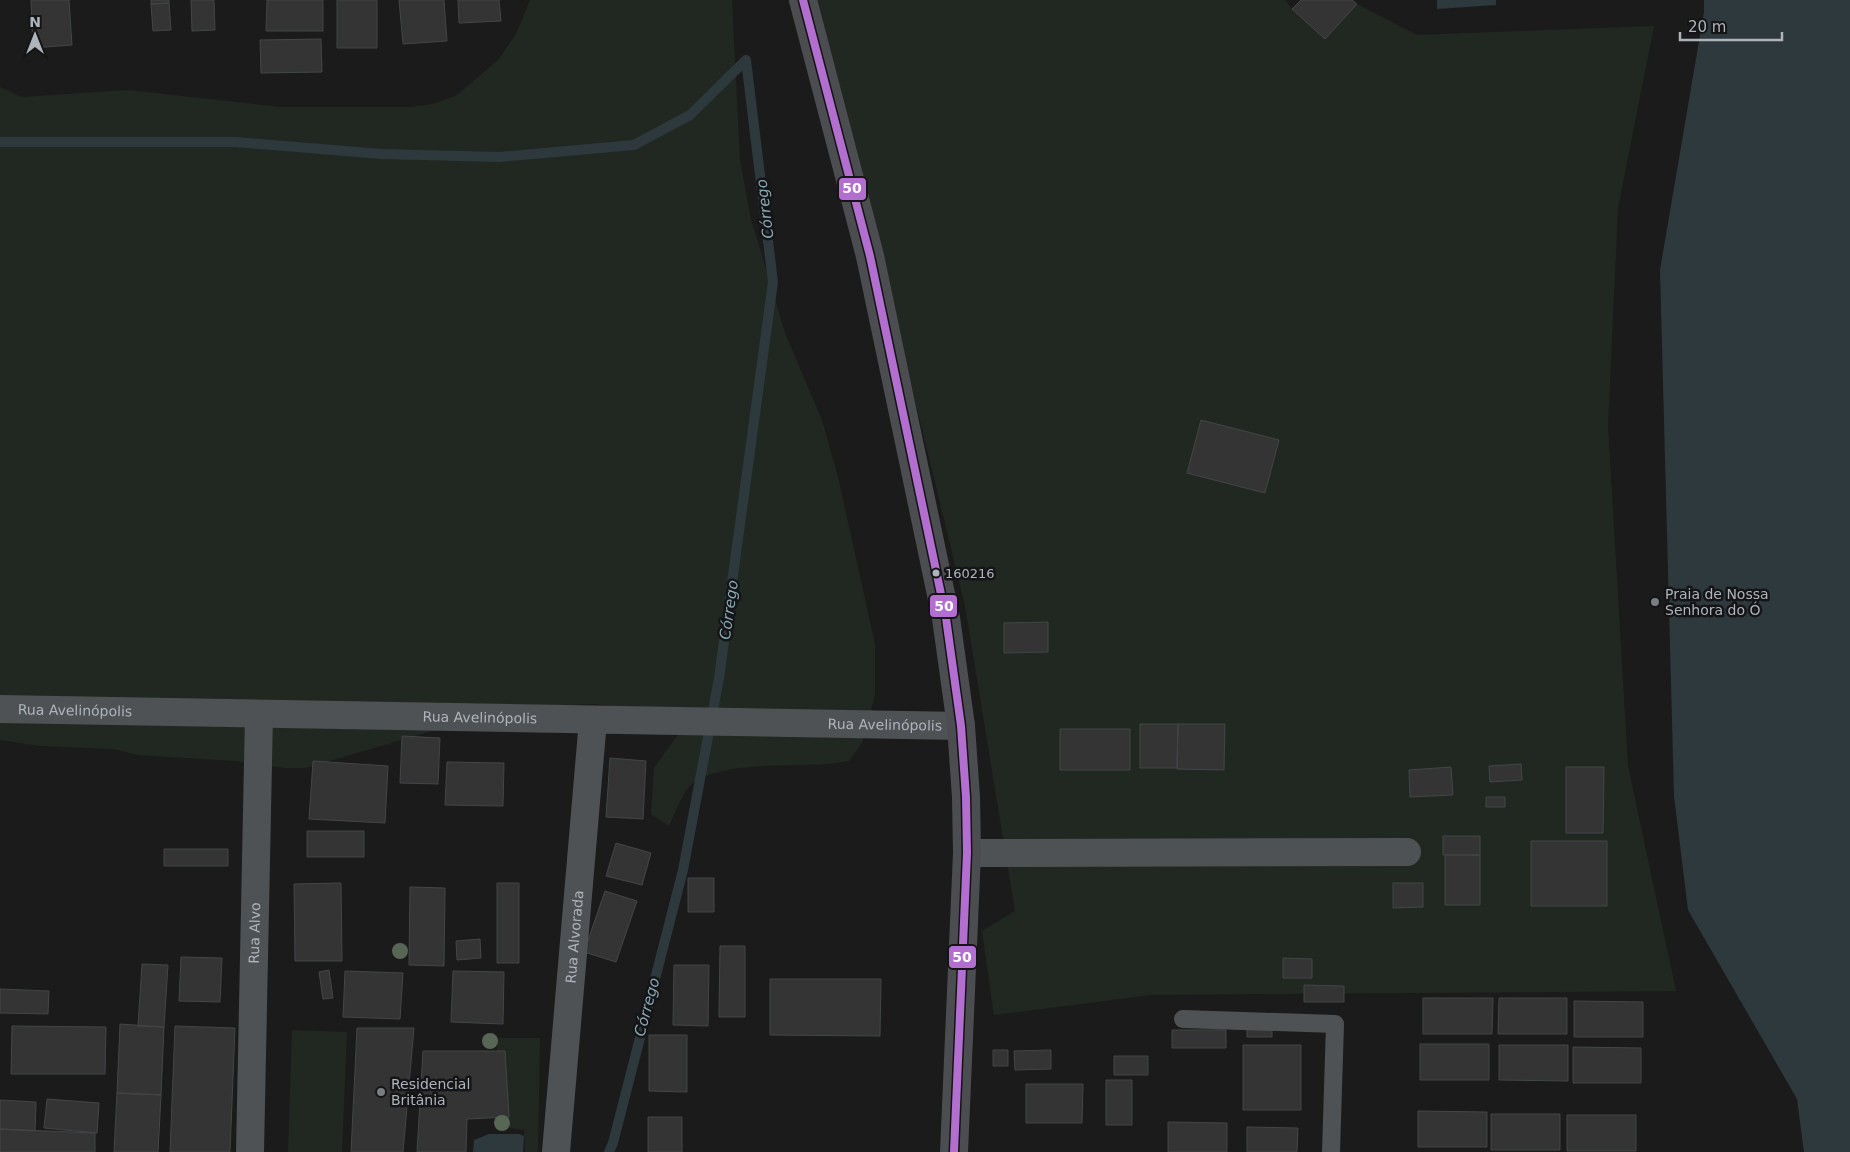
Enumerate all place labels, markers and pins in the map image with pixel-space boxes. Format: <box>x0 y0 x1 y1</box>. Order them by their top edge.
place label: 160216 <box>945 566 995 581</box>
marker: 160216 <box>931 568 941 578</box>
place label: Praia de Nossa Senhora do Ó <box>1665 586 1769 618</box>
marker: Praia de Nossa Senhora do Ó <box>1649 596 1661 608</box>
place label: Residencial Britânia <box>391 1076 470 1108</box>
marker: Residencial Britânia <box>375 1086 387 1098</box>

